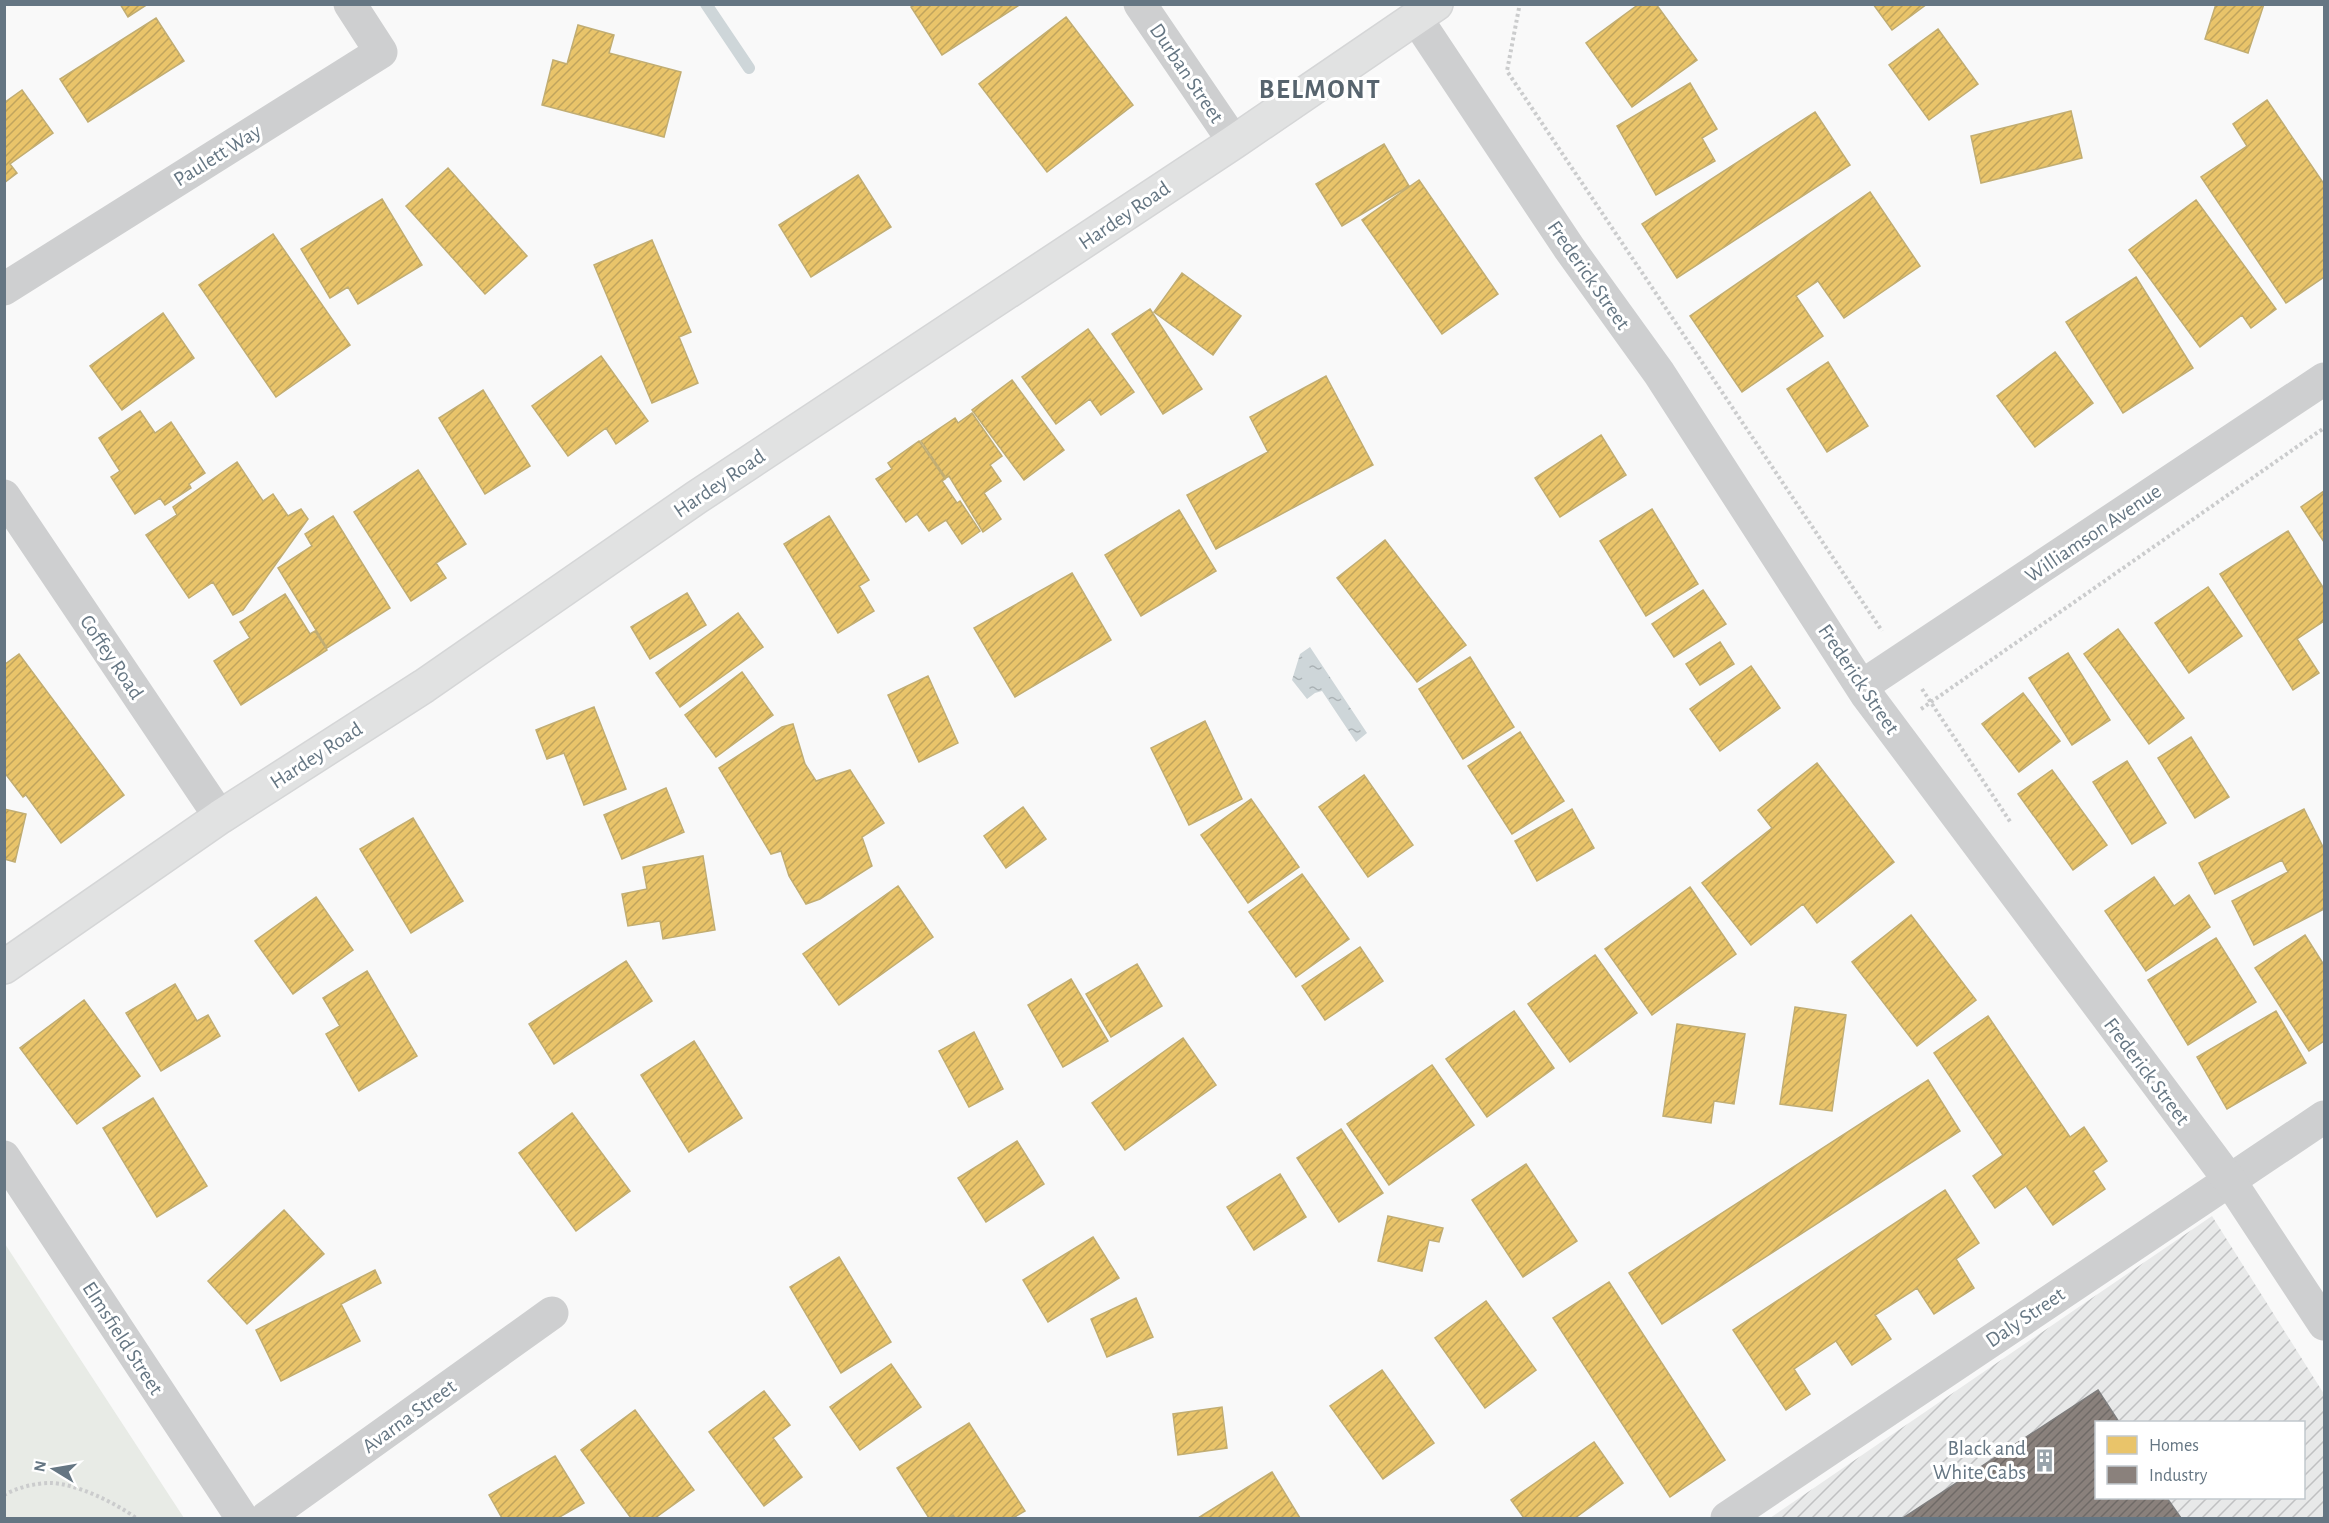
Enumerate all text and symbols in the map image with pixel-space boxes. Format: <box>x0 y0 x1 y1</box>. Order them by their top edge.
street label: Durban Street <box>1146 20 1228 127</box>
district label: BELMONT <box>1259 76 1381 103</box>
street label: Paulett Way <box>170 120 265 190</box>
street label: Hardey Road <box>1075 177 1174 253</box>
street label: Frederick Street <box>1543 217 1634 334</box>
street label: Hardey Road <box>670 445 769 521</box>
street label: Williamson Avenue <box>2022 480 2165 587</box>
street label: Coffey Road <box>76 611 147 703</box>
street label: Frederick Street <box>1814 620 1903 738</box>
street label: Hardey Road <box>267 718 366 793</box>
street label: Frederick Street <box>2100 1014 2194 1129</box>
street label: Elmsfield Street <box>78 1278 167 1399</box>
street label: Daly Street <box>1982 1283 2069 1351</box>
street label: Avarna Street <box>359 1375 460 1457</box>
legend <box>2095 1421 2305 1499</box>
text: Homes <box>2149 1437 2199 1455</box>
place label: Black and White Cabs <box>1933 1438 2026 1483</box>
north arrow <box>24 1439 84 1499</box>
building icon: Black and White Cabs <box>2031 1447 2057 1473</box>
text: N <box>31 1459 49 1473</box>
text: Industry <box>2149 1467 2208 1485</box>

